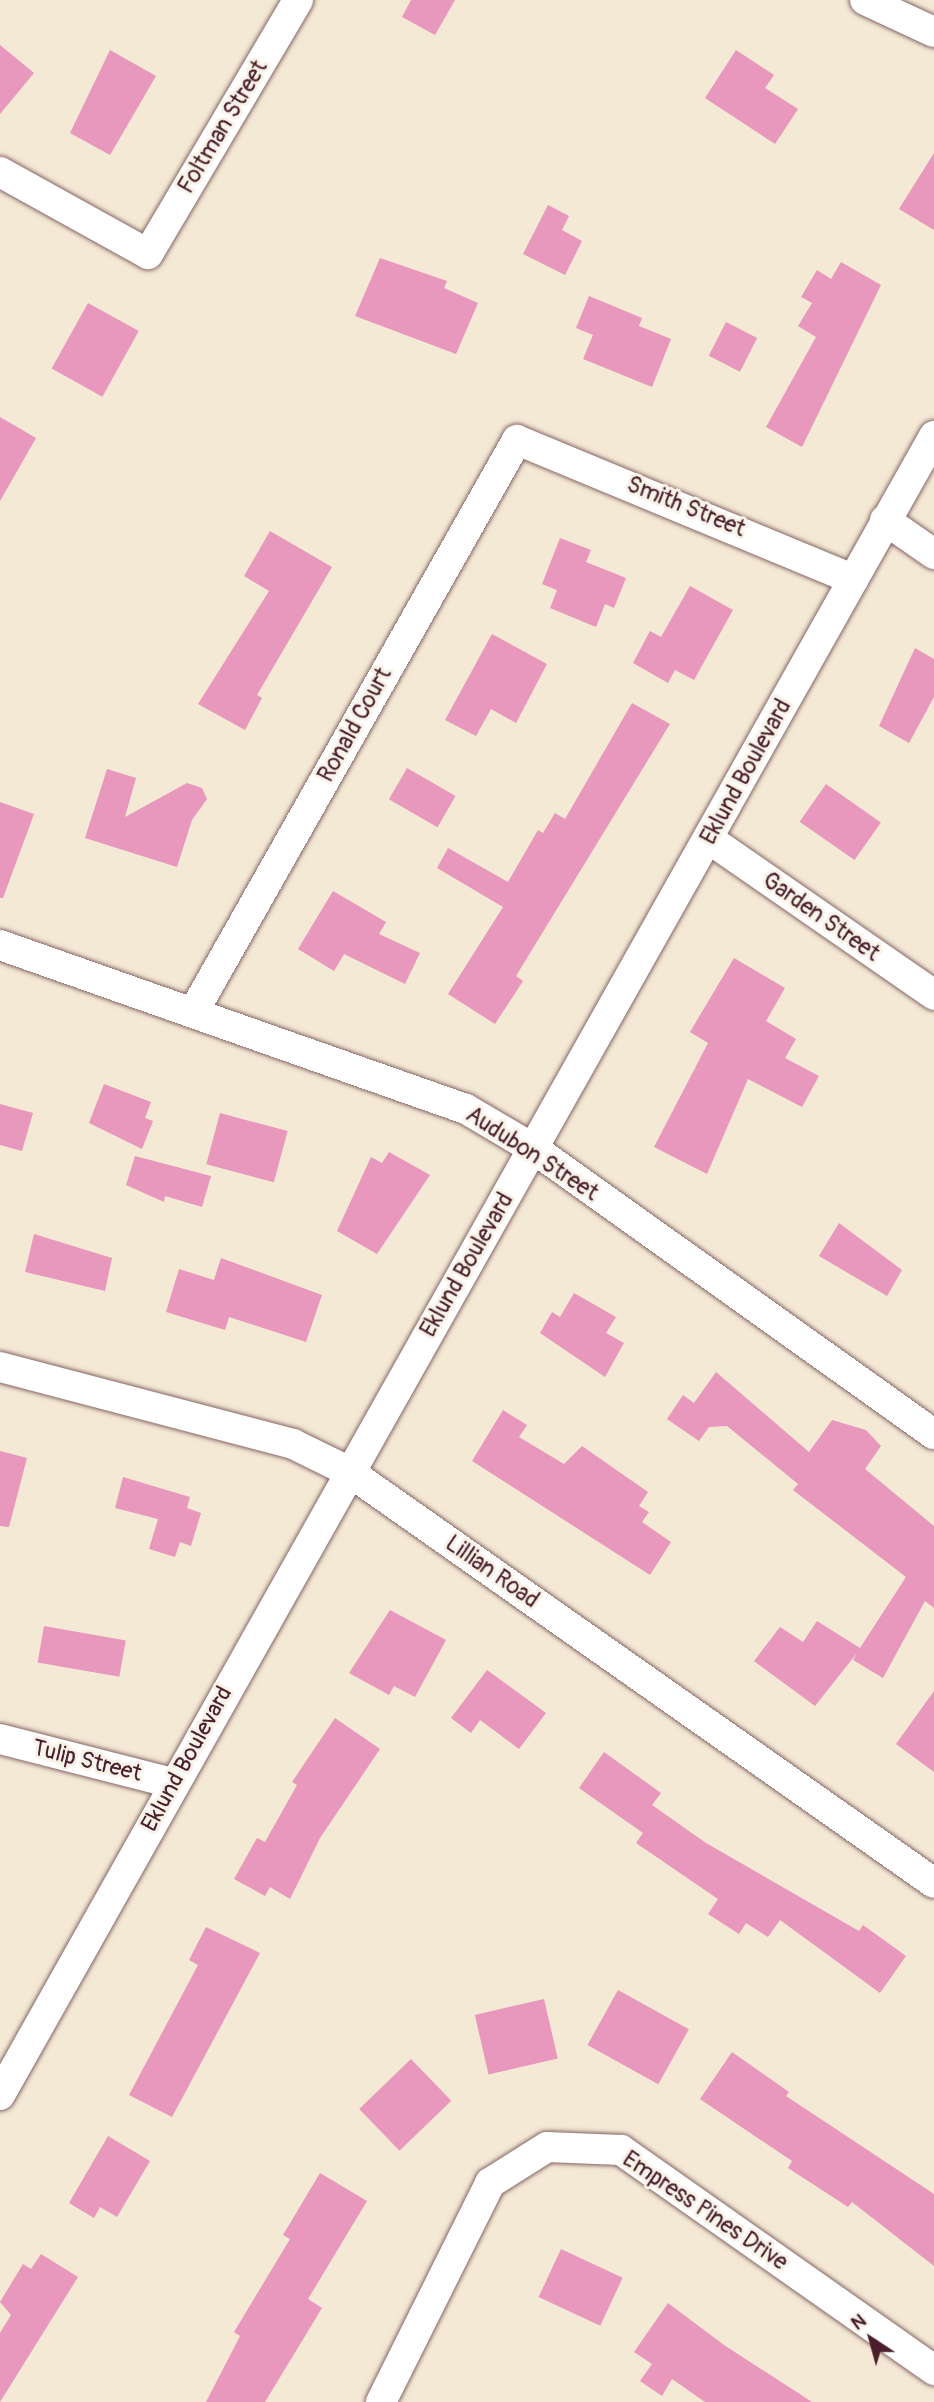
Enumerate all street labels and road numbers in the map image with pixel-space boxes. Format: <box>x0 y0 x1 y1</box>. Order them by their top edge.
street label: Foltman Street <box>172 55 274 199</box>
street label: Smith Street <box>623 471 749 543</box>
street label: Ronald Court <box>312 663 398 787</box>
street label: Eklund Boulevard <box>695 695 797 849</box>
street label: Garden Street <box>757 867 885 967</box>
street label: Audubon Street <box>461 1101 603 1207</box>
street label: Eklund Boulevard <box>415 1188 519 1342</box>
street label: Lillian Road <box>440 1530 544 1614</box>
street label: Eklund Boulevard <box>136 1682 238 1836</box>
street label: Tulip Street <box>30 1734 144 1788</box>
street label: Empress Pines Drive <box>617 2146 793 2276</box>

